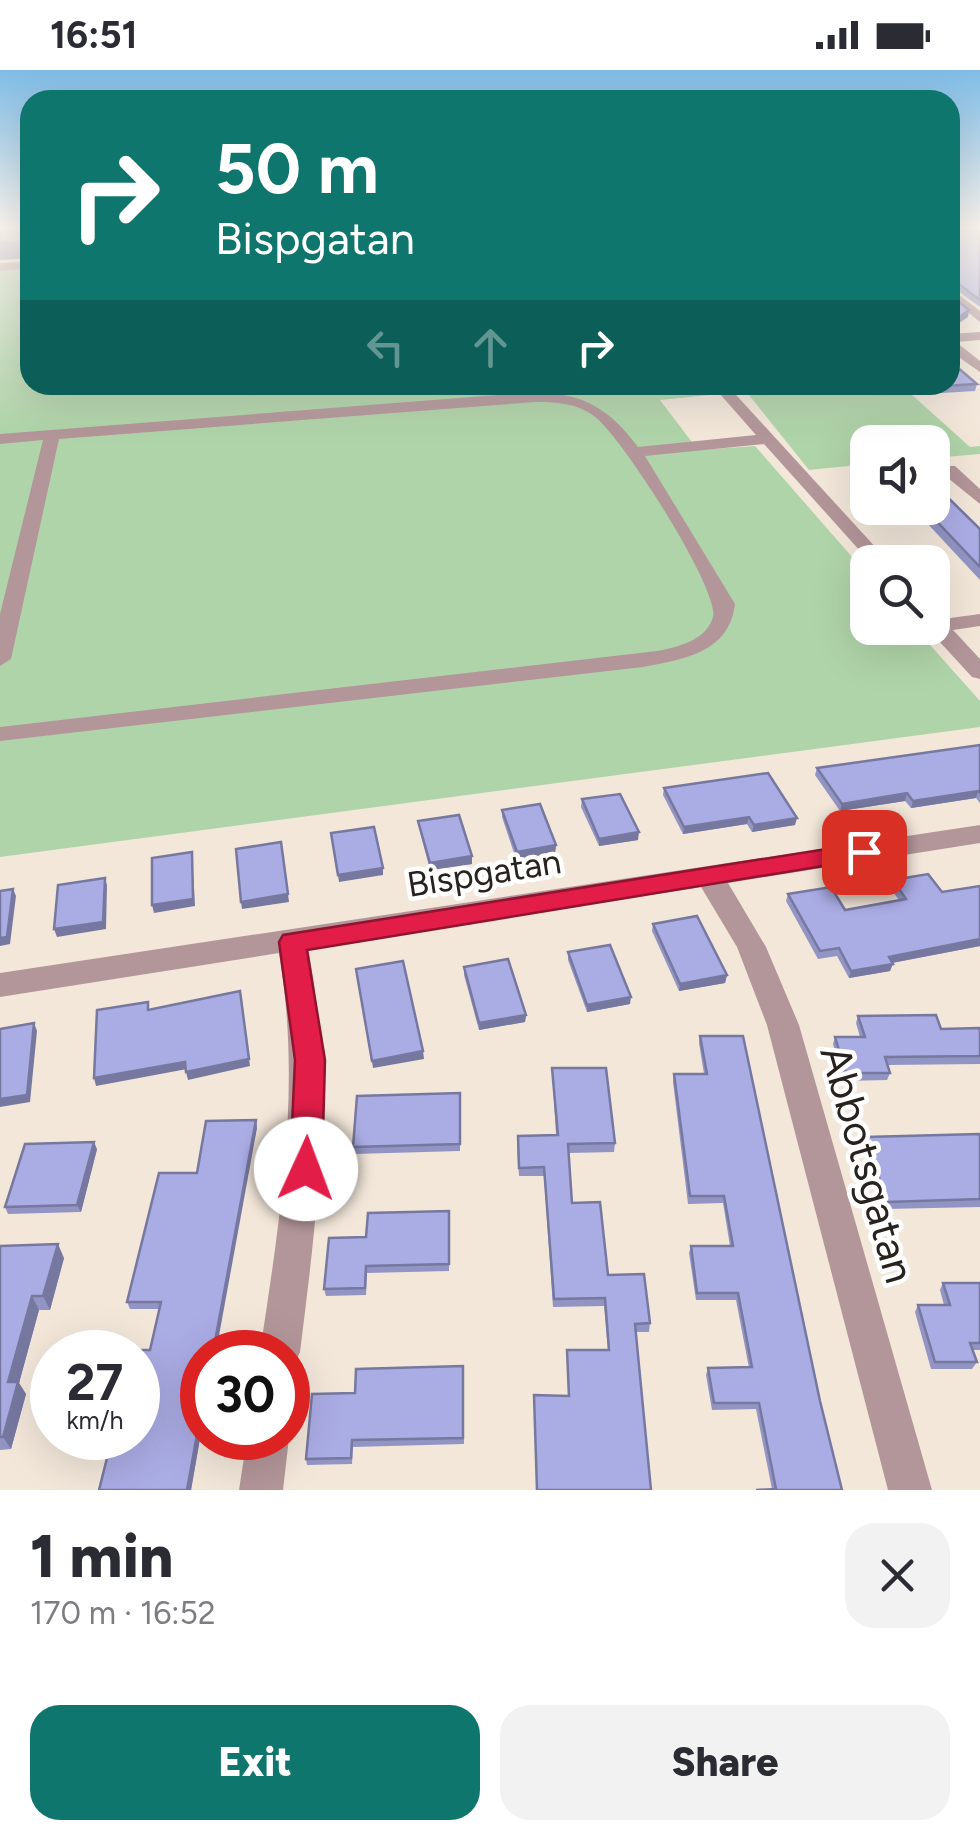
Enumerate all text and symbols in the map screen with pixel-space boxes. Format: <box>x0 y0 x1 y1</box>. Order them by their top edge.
text: 16:51 <box>50 12 138 58</box>
text: 50 m <box>215 126 379 211</box>
icon: right <box>50 130 180 260</box>
text: Bispgatan <box>215 211 415 265</box>
icon: left <box>358 320 413 375</box>
icon: ahead <box>463 320 518 375</box>
icon: right <box>568 320 623 375</box>
map controls <box>850 425 950 645</box>
button: sound <box>850 425 950 525</box>
button: search <box>850 545 950 645</box>
pin <box>822 810 907 895</box>
icon: arrive <box>837 825 892 880</box>
street label: Bispgatan <box>404 840 564 906</box>
street label: Abbotsgatan <box>809 1040 926 1289</box>
position arrow <box>254 1117 358 1221</box>
speed limit sign: 30 <box>180 1330 310 1460</box>
text: 27 <box>67 1352 123 1413</box>
text: km/h <box>66 1405 124 1435</box>
text: 1 min <box>30 1520 173 1592</box>
button: close <box>845 1523 950 1628</box>
text: 170 m · 16:52 <box>30 1594 216 1632</box>
button: Exit <box>30 1705 480 1820</box>
button: Share <box>500 1705 950 1820</box>

